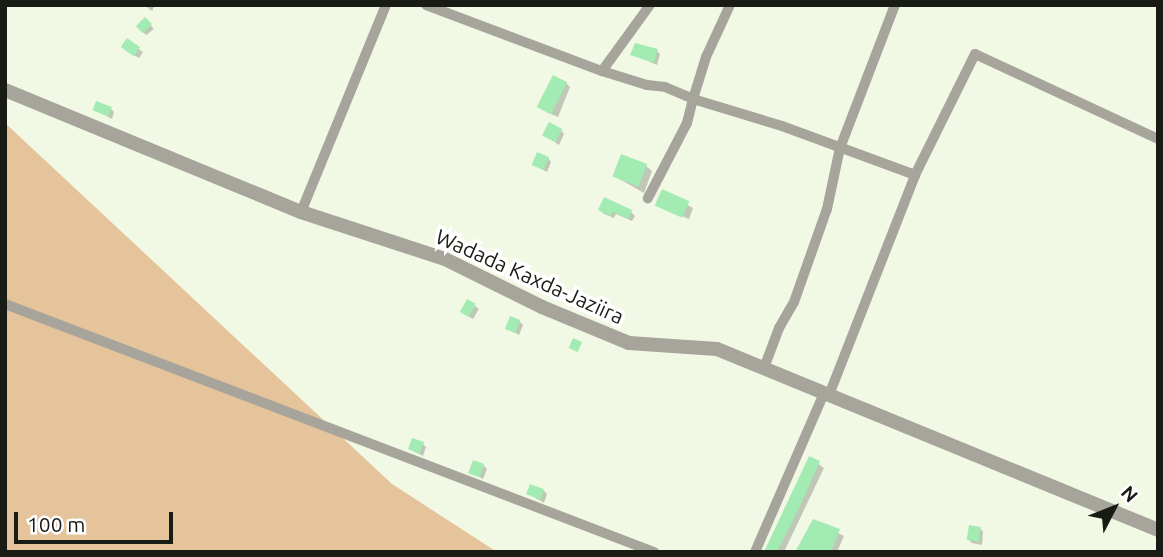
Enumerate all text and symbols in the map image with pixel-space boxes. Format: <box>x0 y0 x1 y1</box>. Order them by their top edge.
street label: Wadada Kaxda-Jaziira <box>432 223 628 329</box>
north arrow <box>1079 473 1149 543</box>
text: N <box>1117 481 1143 507</box>
scale bar <box>18 498 177 542</box>
text: 100 m <box>27 512 85 536</box>

